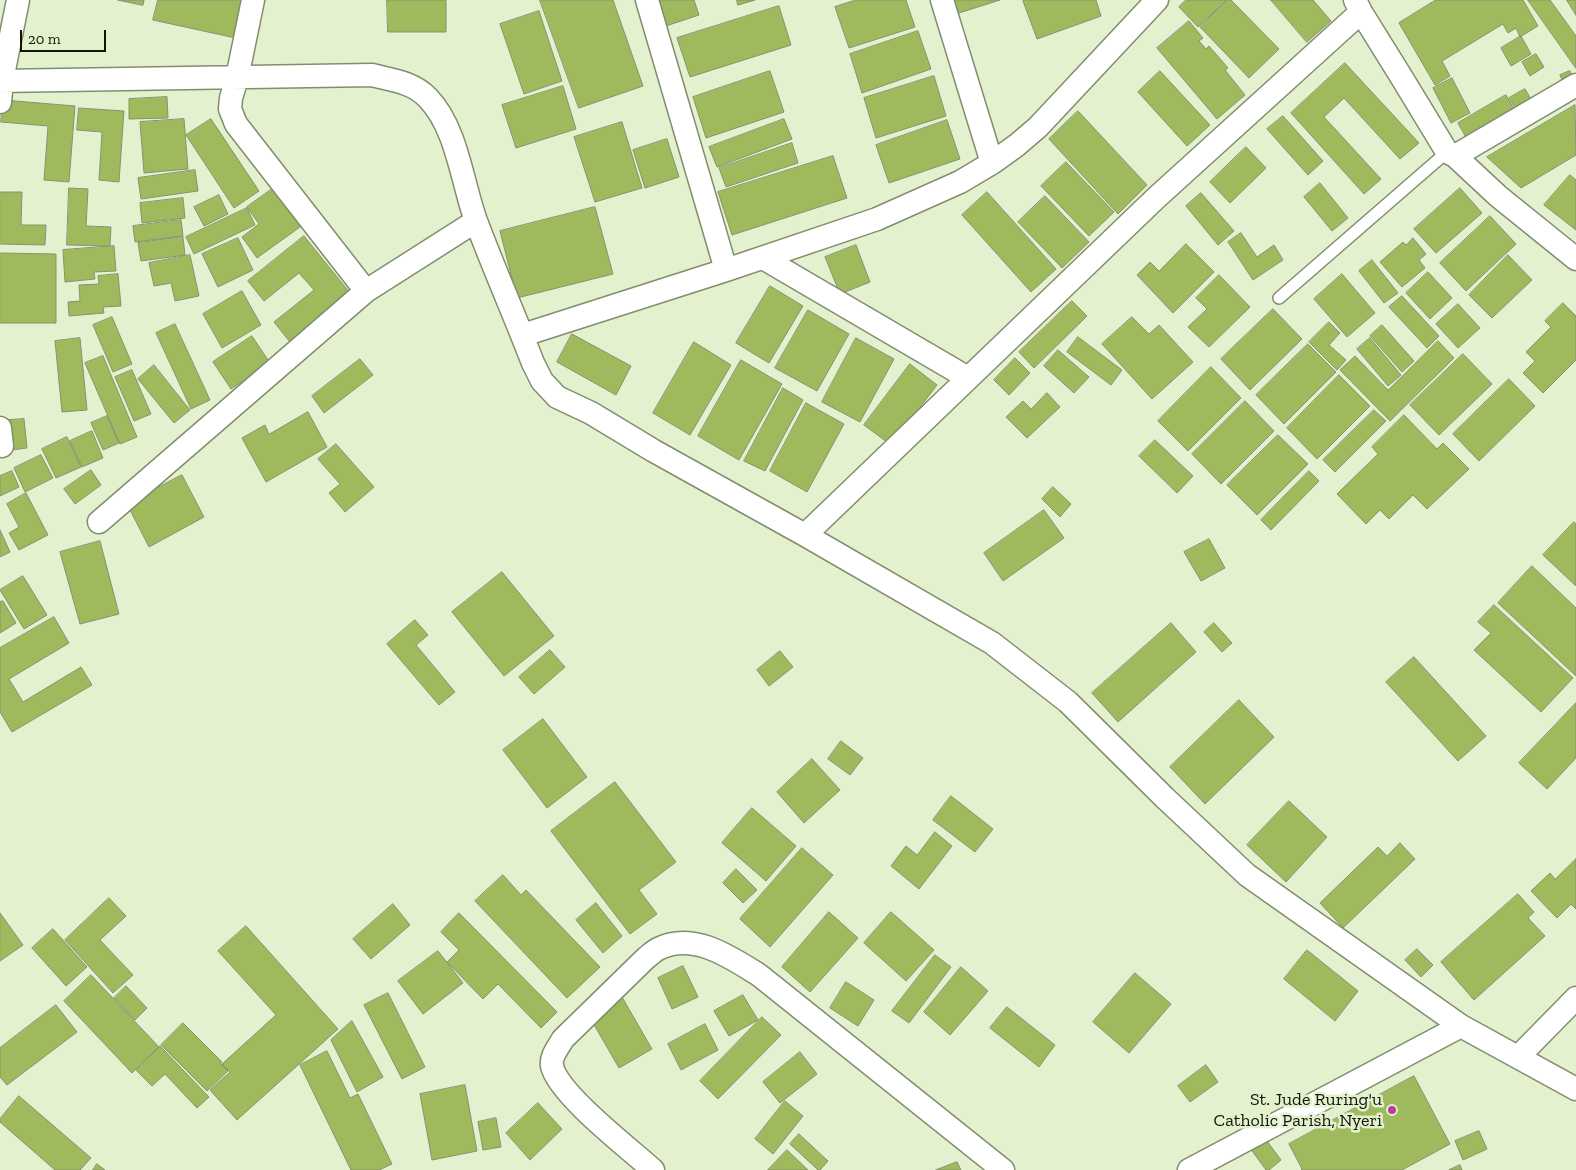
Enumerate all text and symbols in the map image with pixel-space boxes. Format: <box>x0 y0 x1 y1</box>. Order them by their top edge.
scale bar <box>22 20 109 52</box>
text: 20 m <box>28 30 61 48</box>
place label: St. Jude Ruring'u Catholic Parish, Nyeri <box>1214 1089 1382 1132</box>
marker: St. Jude Ruring'u Catholic Parish, Nyeri <box>1386 1104 1398 1116</box>

